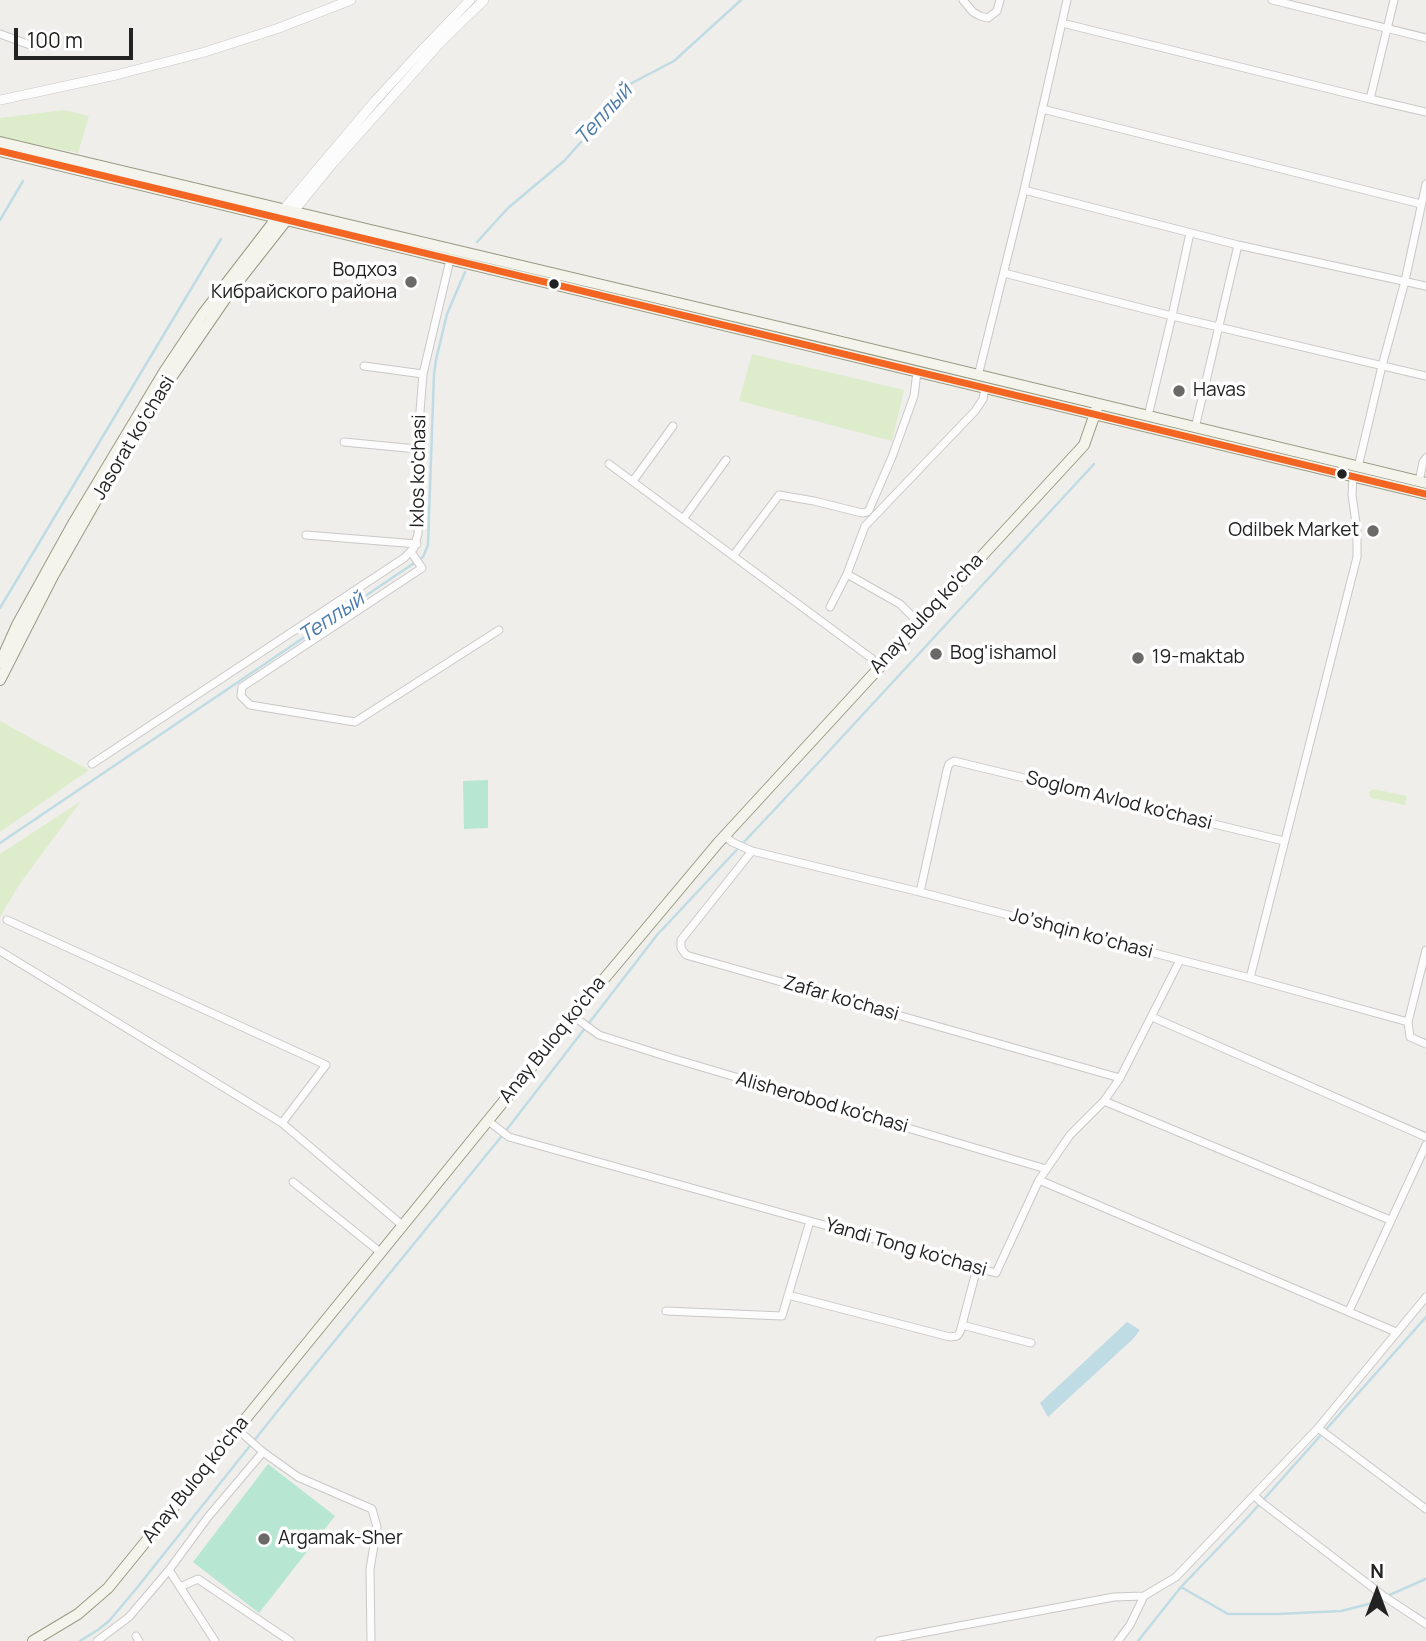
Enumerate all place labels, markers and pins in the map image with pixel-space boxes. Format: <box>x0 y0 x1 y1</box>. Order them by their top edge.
place label: Водхоз Кибрайского района <box>211 260 397 304</box>
marker: Водхоз Кибрайского района <box>403 274 419 290</box>
unlabelled marker <box>547 277 561 291</box>
place label: Havas <box>1193 380 1246 402</box>
marker: Havas <box>1171 383 1187 399</box>
unlabelled marker <box>1335 467 1349 481</box>
place label: Odilbek Market <box>1228 520 1359 542</box>
marker: Odilbek Market <box>1365 523 1381 539</box>
place label: Bog'ishamol <box>950 643 1057 665</box>
marker: Bog'ishamol <box>928 646 944 662</box>
place label: 19-maktab <box>1152 647 1245 669</box>
marker: 19-maktab <box>1130 650 1146 666</box>
place label: Argamak-Sher <box>278 1528 403 1550</box>
marker: Argamak-Sher <box>256 1531 272 1547</box>

